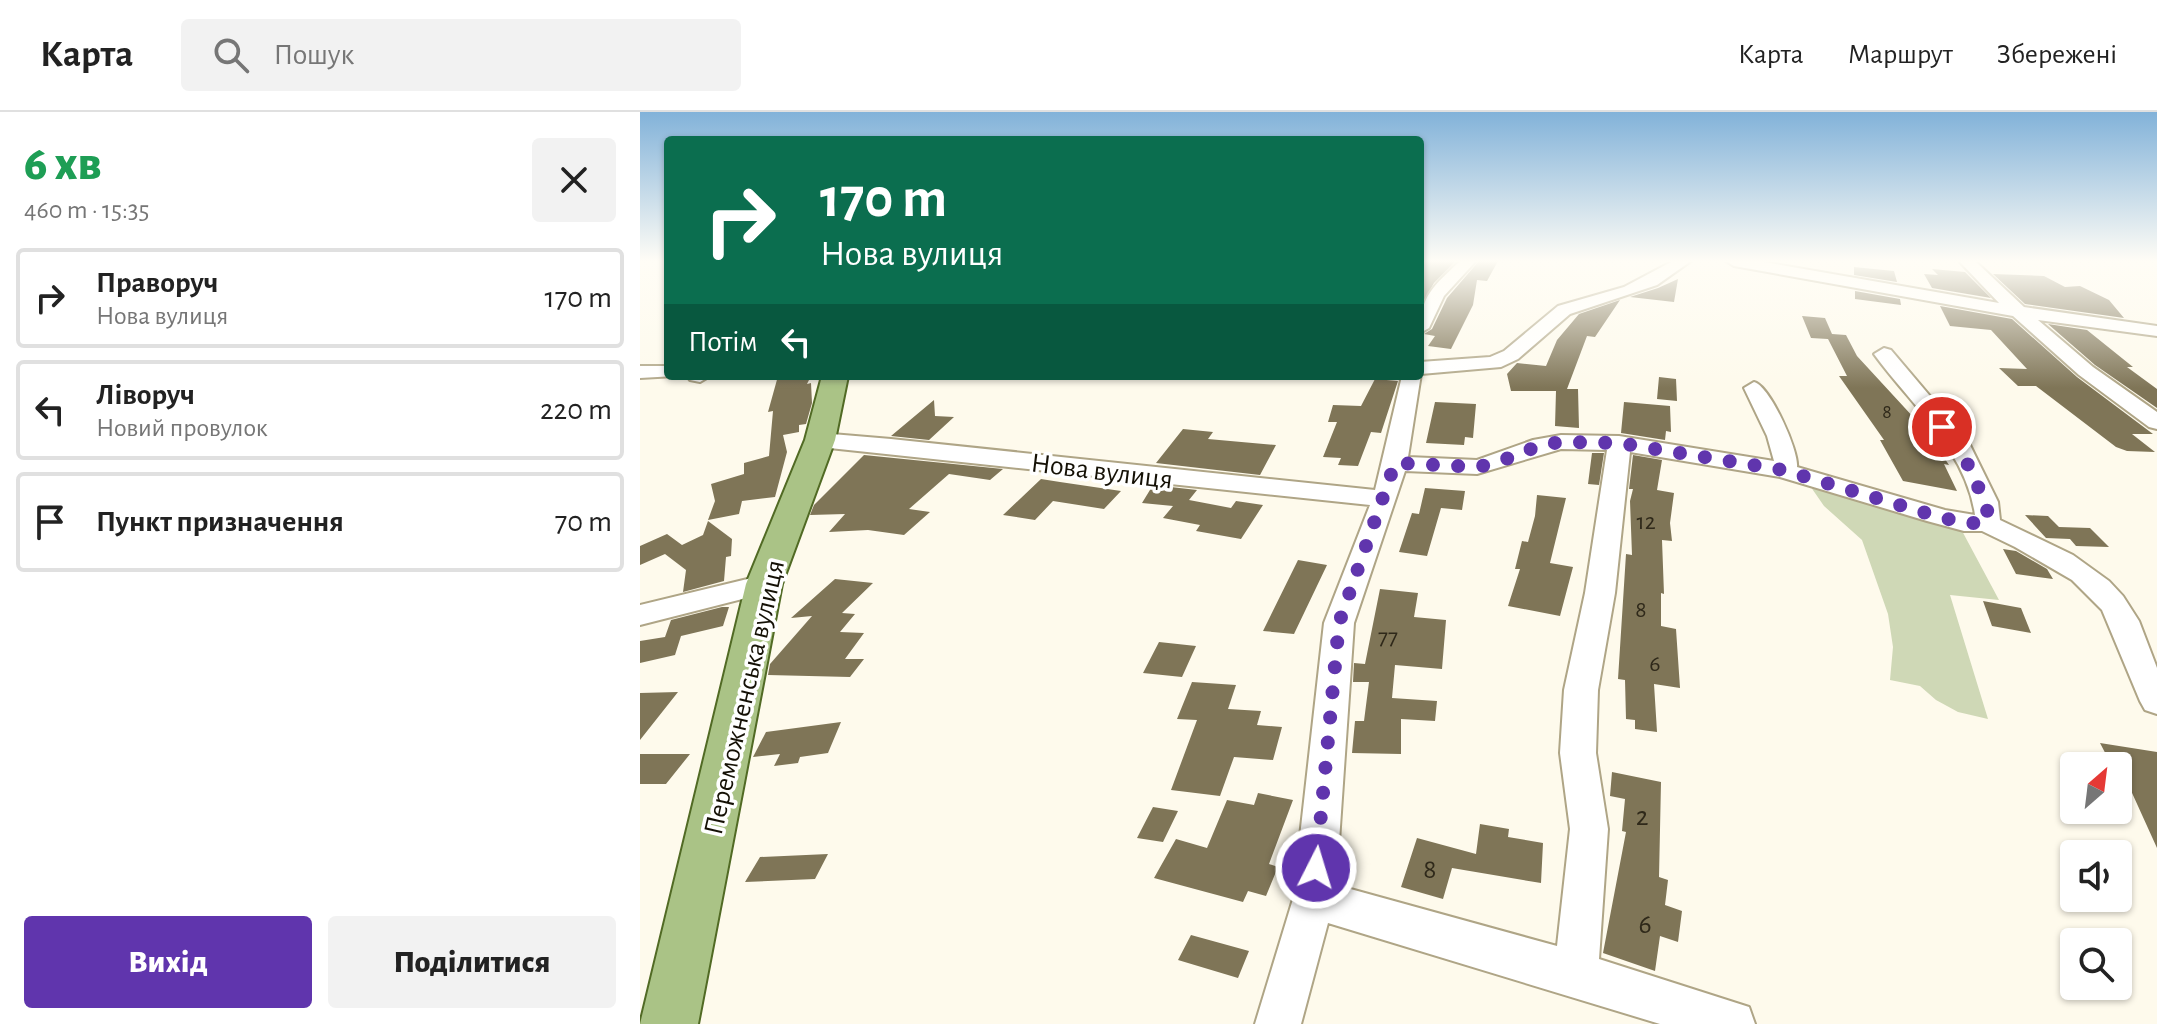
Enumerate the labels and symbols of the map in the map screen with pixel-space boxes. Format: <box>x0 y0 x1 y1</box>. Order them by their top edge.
pin <box>1908 393 1976 461</box>
house number: 8 <box>1882 402 1892 422</box>
street label: Нова вулиця <box>1029 449 1174 495</box>
house number: 12 <box>1636 510 1656 534</box>
street label: Переможненська вулиця <box>700 557 790 838</box>
house number: 8 <box>1635 598 1647 622</box>
house number: 77 <box>1378 625 1398 649</box>
house number: 6 <box>1649 652 1661 676</box>
north arrow <box>2060 752 2132 824</box>
house number: 2 <box>1636 803 1648 831</box>
position arrow <box>1274 826 1358 910</box>
house number: 8 <box>1423 856 1437 884</box>
house number: 6 <box>1638 911 1652 939</box>

